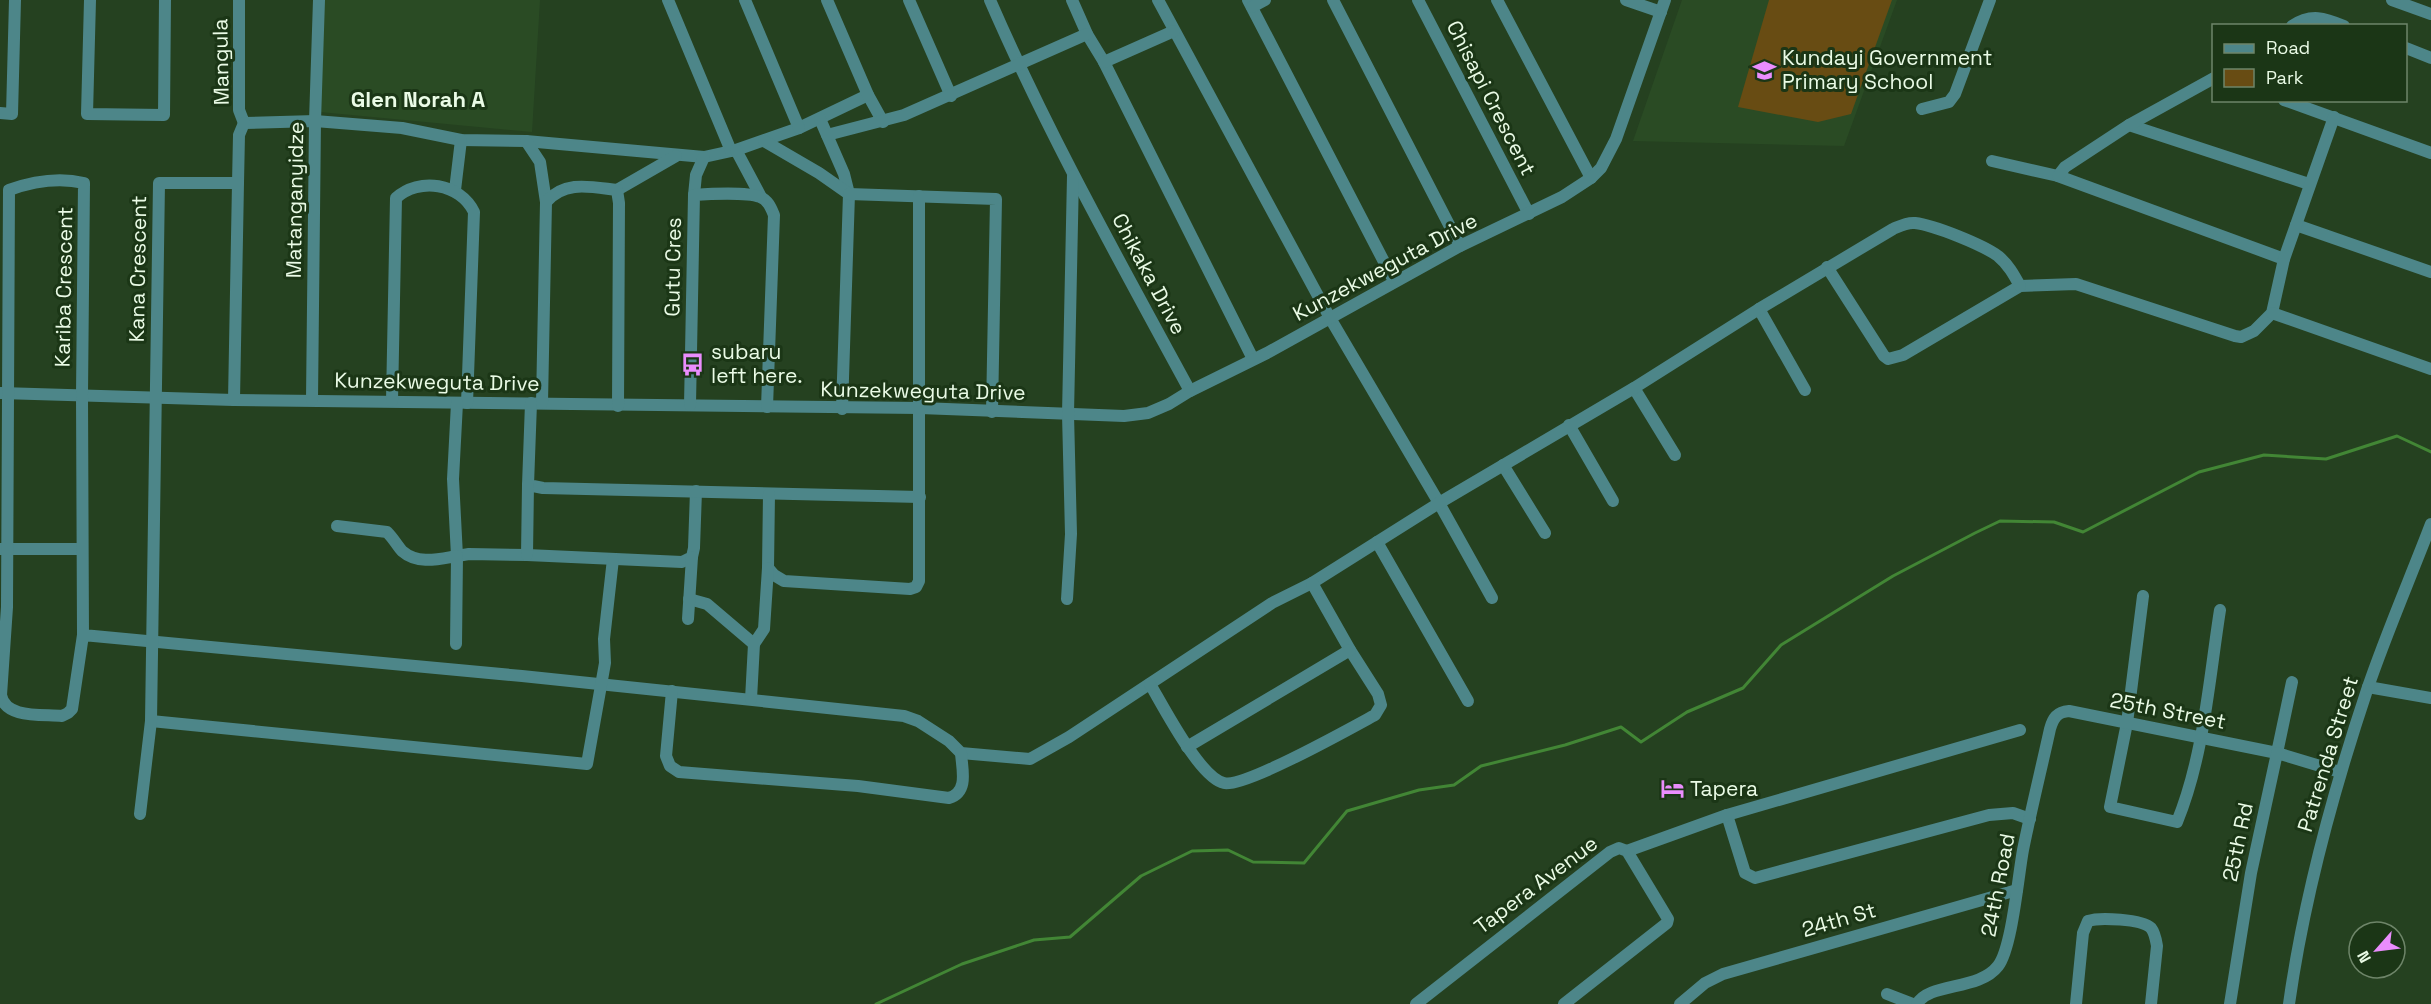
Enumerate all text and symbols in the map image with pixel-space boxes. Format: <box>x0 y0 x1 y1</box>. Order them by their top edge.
street label: Chisapi Crescent <box>1441 16 1542 180</box>
street label: Mangula <box>206 18 235 106</box>
legend <box>2212 24 2407 102</box>
text: Road <box>2266 36 2310 59</box>
place label: Kundayi Government Primary School <box>1782 44 1992 95</box>
school or university icon: Kundayi Government Primary School <box>1751 57 1777 83</box>
text: Park <box>2266 66 2304 89</box>
district label: Glen Norah A <box>351 85 485 113</box>
street label: Matanganyidze <box>280 121 309 279</box>
street label: Kana Crescent <box>123 195 152 343</box>
street label: Kariba Crescent <box>49 206 78 368</box>
street label: Kunzekweguta Drive <box>1288 206 1482 327</box>
street label: Chikaka Drive <box>1106 208 1193 339</box>
street label: Gutu Cres <box>658 217 687 317</box>
place label: subaru left here. <box>711 338 803 389</box>
bus stop icon: subaru left here. <box>680 351 706 377</box>
street label: Kunzekweguta Drive <box>334 366 540 397</box>
street label: Kunzekweguta Drive <box>820 375 1026 406</box>
street label: Patrenda Street <box>2291 673 2364 835</box>
street label: 25th Street <box>2108 686 2228 735</box>
place label: Tapera <box>1690 775 1758 802</box>
hotel icon: Tapera <box>1659 776 1685 802</box>
street label: 25th Rd <box>2216 800 2259 884</box>
street label: Tapera Avenue <box>1469 829 1603 940</box>
street label: 24th Road <box>1974 831 2021 939</box>
street label: 24th St <box>1799 896 1879 943</box>
north arrow <box>2347 920 2407 980</box>
text: N <box>2352 947 2376 966</box>

